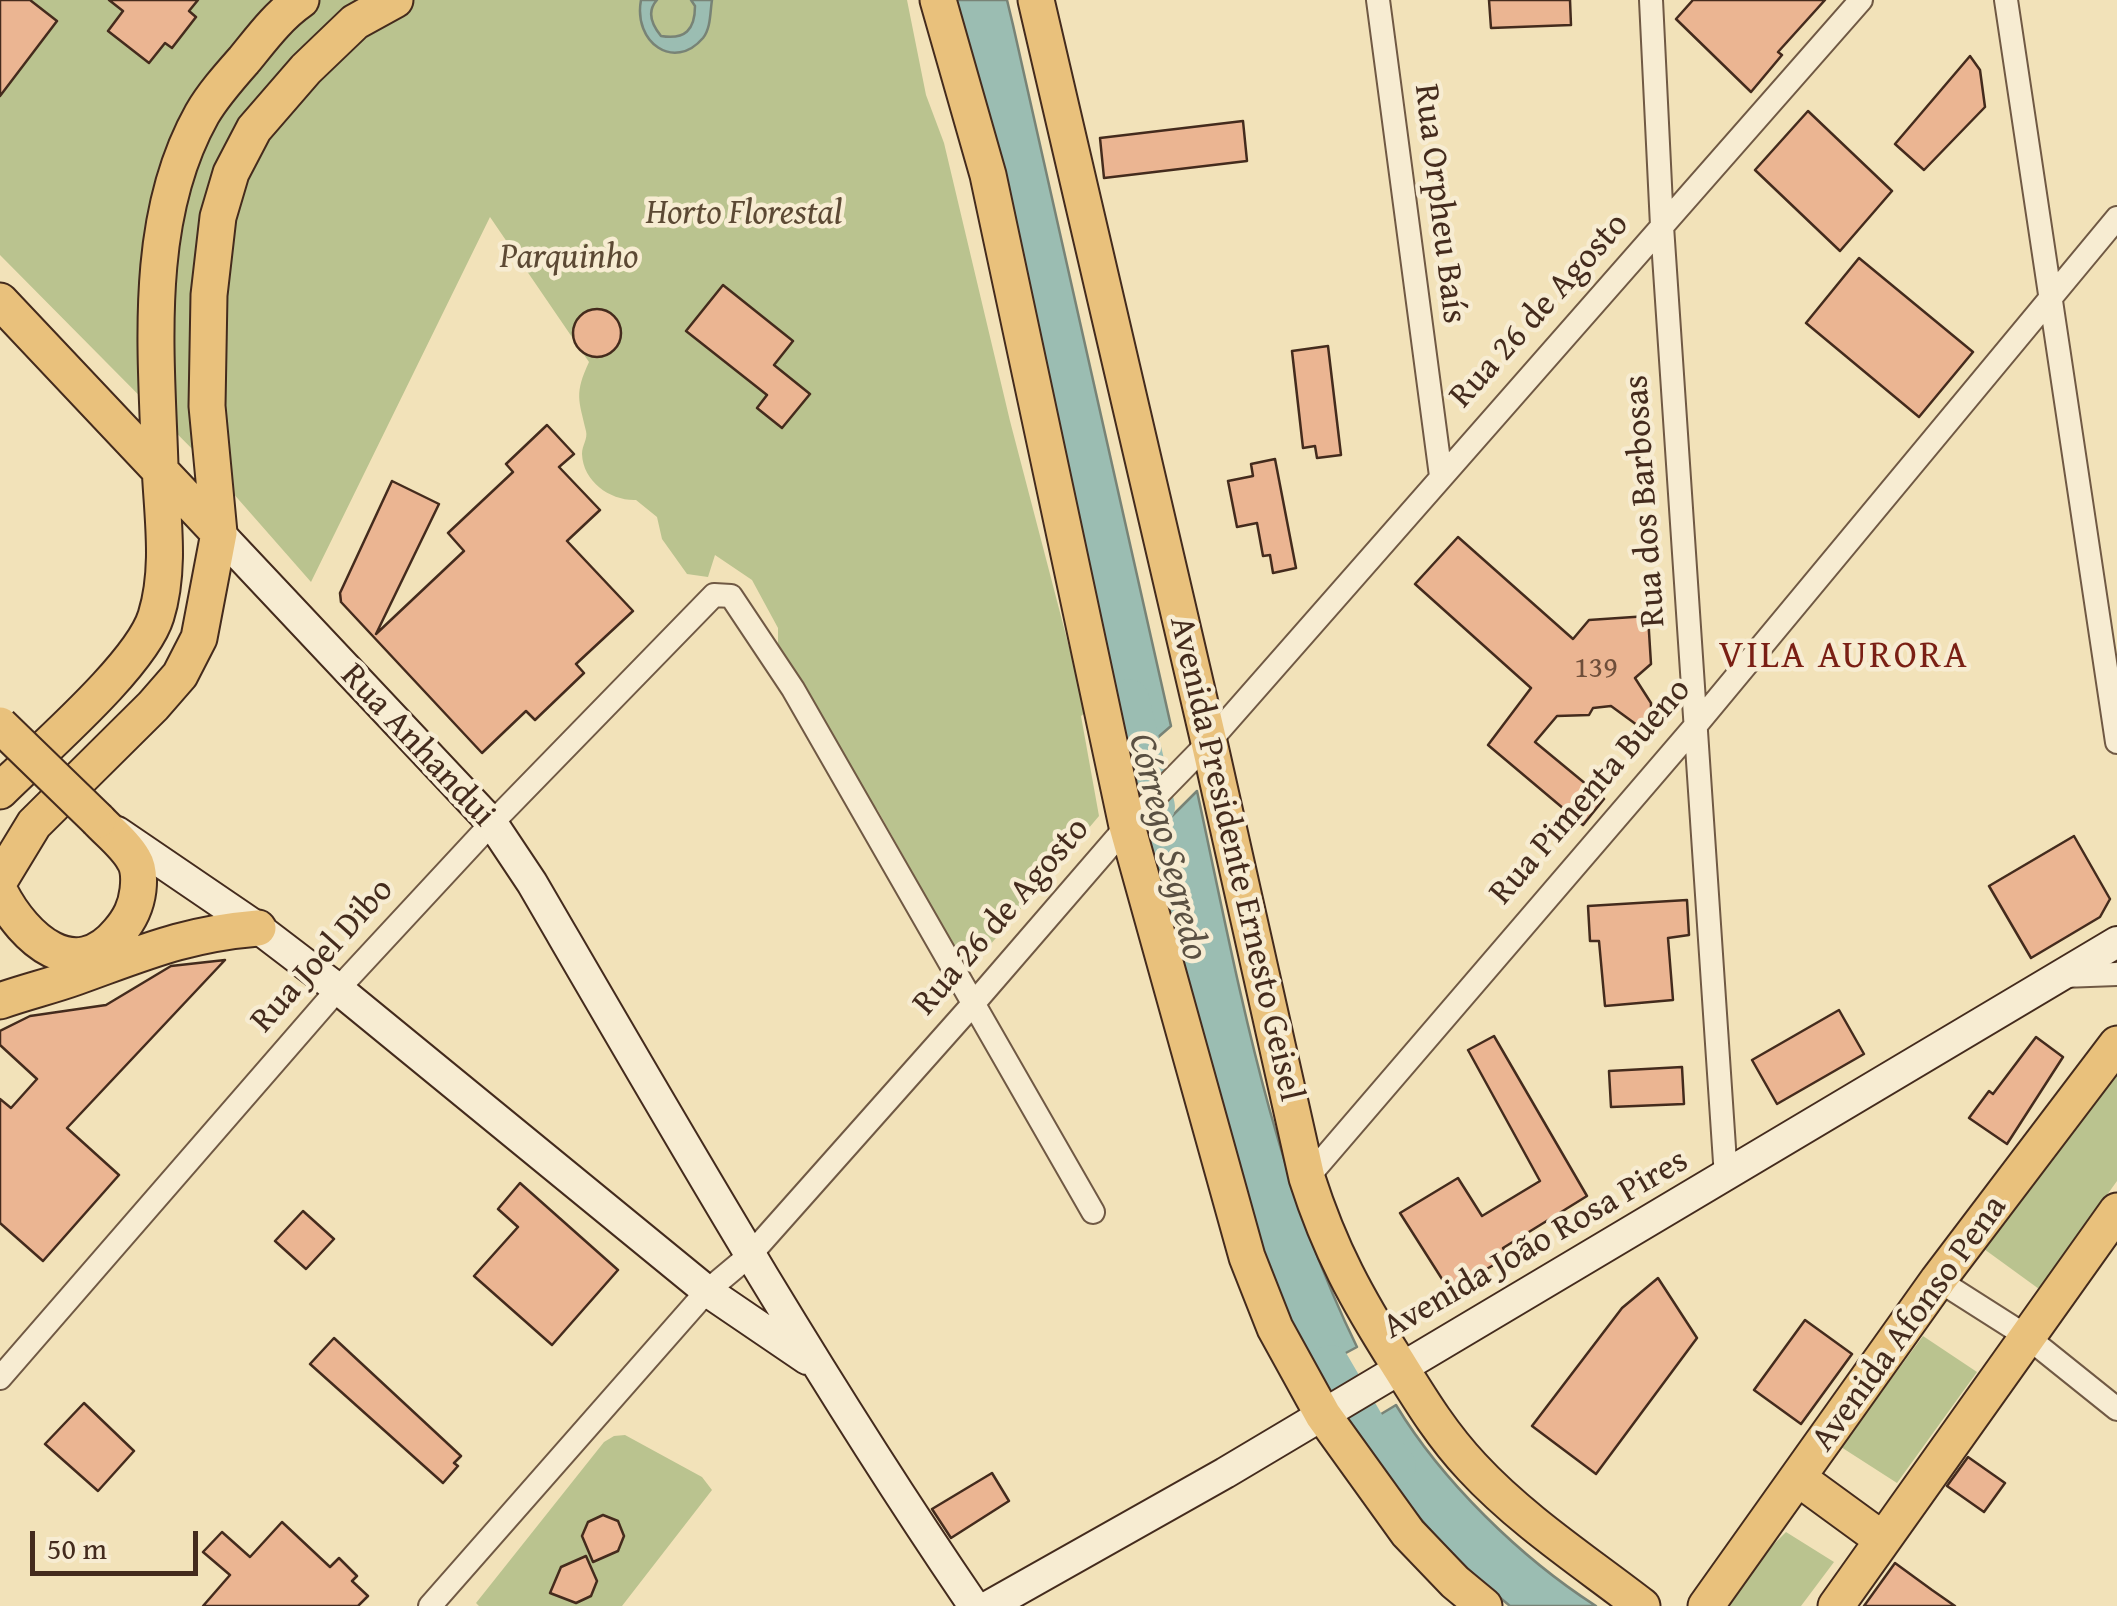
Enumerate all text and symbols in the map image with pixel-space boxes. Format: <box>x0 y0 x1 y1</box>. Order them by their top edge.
street label: Rua Orpheu Baís <box>1403 82 1475 326</box>
park label: Horto Florestal <box>646 193 842 235</box>
street label: Rua 26 de Agosto <box>1441 205 1639 417</box>
park label: Parquinho <box>500 237 638 279</box>
street label: Rua dos Barbosas <box>1616 374 1676 628</box>
street label: Avenida Presidente Ernesto Geisel <box>1159 613 1311 1105</box>
district label: VILA AURORA <box>1719 634 1969 680</box>
house number: 139 <box>1574 651 1618 687</box>
street label: Rua Anhandui <box>331 656 503 836</box>
street label: Rua Pimenta Bueno <box>1481 670 1701 914</box>
water label: Córrego Segredo <box>1117 729 1217 965</box>
street label: Rua 26 de Agosto <box>905 810 1099 1024</box>
street label: Rua Joel Dibo <box>243 870 403 1042</box>
street label: Avenida João Rosa Pires <box>1376 1141 1696 1349</box>
street label: Avenida Afonso Pena <box>1803 1188 2017 1460</box>
scale bar <box>35 1511 202 1573</box>
text: 50 m <box>47 1526 107 1570</box>

